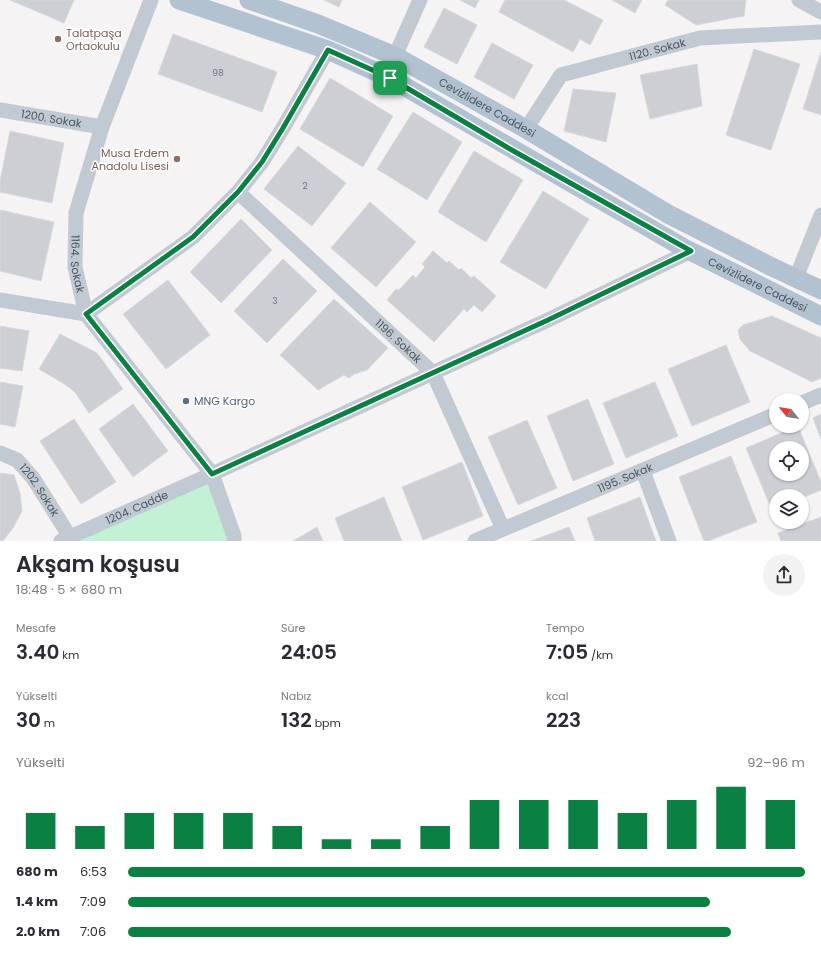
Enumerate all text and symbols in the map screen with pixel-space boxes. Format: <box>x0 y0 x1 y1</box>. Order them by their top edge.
place label: Talatpaşa Ortaokulu <box>66 25 122 54</box>
marker: Talatpaşa Ortaokulu <box>53 34 63 44</box>
street label: 1120. Sokak <box>627 34 688 65</box>
pin <box>373 61 407 95</box>
house number: 98 <box>212 67 224 79</box>
icon: arrive <box>379 67 401 89</box>
street label: Cevizlidere Caddesi <box>436 74 539 141</box>
street label: 1200. Sokak <box>20 106 83 132</box>
place label: Musa Erdem Anadolu Lisesi <box>91 145 169 174</box>
marker: Musa Erdem Anadolu Lisesi <box>172 154 182 164</box>
house number: 2 <box>302 180 308 192</box>
street label: 1164. Sokak <box>67 235 89 295</box>
street label: Cevizlidere Caddesi <box>705 253 810 316</box>
house number: 3 <box>272 295 278 307</box>
street label: 1196. Sokak <box>372 315 426 367</box>
place label: MNG Kargo <box>194 393 255 409</box>
north arrow <box>769 393 809 433</box>
map controls <box>769 393 809 529</box>
marker: MNG Kargo <box>181 396 191 406</box>
button: locate <box>769 441 809 481</box>
street label: 1195. Sokak <box>595 459 656 496</box>
street label: 1202. Sokak <box>16 460 63 520</box>
street label: 1204. Cadde <box>103 486 171 528</box>
button: layers <box>769 489 809 529</box>
text: Akşam koşusu <box>16 549 180 580</box>
button: share <box>763 554 805 596</box>
text: 18:48 · 5 × 680 m <box>16 580 122 599</box>
text: Mesafe <box>16 620 56 636</box>
text: Süre <box>281 620 305 636</box>
text: Tempo <box>546 620 585 636</box>
text: 3.40 <box>16 638 59 666</box>
text: 24:05 <box>281 638 337 666</box>
text: 7:05 <box>546 638 588 666</box>
text: km <box>59 647 79 663</box>
text: /km <box>588 647 613 663</box>
text: Yükselti <box>16 688 57 704</box>
text: Nabız <box>281 688 311 704</box>
text: kcal <box>546 688 568 704</box>
text: 30 <box>16 706 41 734</box>
text: 132 <box>281 706 312 734</box>
text: 223 <box>546 706 581 734</box>
text: m <box>41 715 55 731</box>
text: bpm <box>312 715 341 731</box>
text: Yükselti <box>16 753 65 772</box>
text: 92–96 m <box>747 753 805 772</box>
text: 680 m <box>16 862 58 881</box>
text: 6:53 <box>80 862 107 881</box>
text: 1.4 km <box>16 892 58 911</box>
text: 7:09 <box>80 892 106 911</box>
text: 2.0 km <box>16 922 60 941</box>
text: 7:06 <box>80 922 106 941</box>

